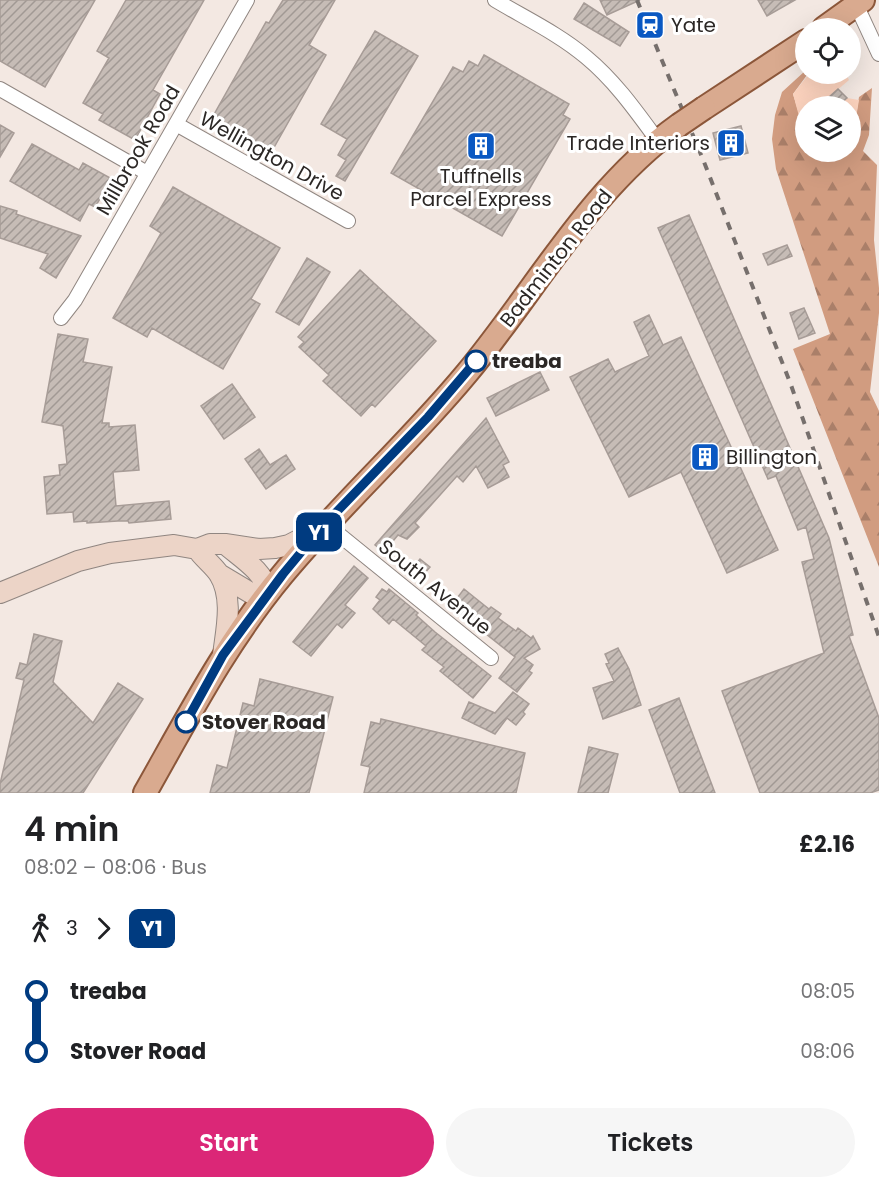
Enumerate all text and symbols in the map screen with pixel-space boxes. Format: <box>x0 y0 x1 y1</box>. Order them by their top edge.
station icon: Yate <box>634 9 666 41</box>
place label: Yate <box>671 11 716 39</box>
map controls <box>795 18 861 162</box>
button: locate <box>795 18 861 84</box>
street label: Millbrook Road <box>89 80 187 220</box>
button: layers <box>795 96 861 162</box>
street label: Wellington Drive <box>195 105 349 207</box>
building icon: Trade Interiors <box>715 127 747 159</box>
place label: Trade Interiors <box>566 129 710 157</box>
building icon: Tuffnells Parcel Express <box>465 130 497 162</box>
place label: Tuffnells Parcel Express <box>410 162 552 213</box>
street label: Badminton Road <box>493 183 619 333</box>
place label: treaba <box>492 347 562 375</box>
marker: treaba <box>465 350 487 372</box>
building icon: Billington <box>689 441 721 473</box>
place label: Billington <box>726 443 817 471</box>
line badge: Y1 <box>292 512 346 552</box>
text: Y1 <box>308 518 330 547</box>
street label: South Avenue <box>373 533 497 641</box>
place label: Stover Road <box>202 708 326 736</box>
marker: Stover Road <box>175 711 197 733</box>
text: 4 min <box>24 806 119 853</box>
text: £2.16 <box>799 829 855 860</box>
text: 08:02 – 08:06 · Bus <box>24 853 207 881</box>
icon: walk <box>24 912 57 945</box>
icon: forward <box>87 912 120 945</box>
text: 3 <box>66 914 78 942</box>
text: Y1 <box>141 914 163 943</box>
text: treaba <box>70 976 147 1007</box>
text: 08:05 <box>800 977 855 1005</box>
text: Stover Road <box>70 1036 206 1067</box>
text: 08:06 <box>800 1037 855 1065</box>
button: Start <box>24 1108 434 1177</box>
button: Tickets <box>446 1108 855 1177</box>

